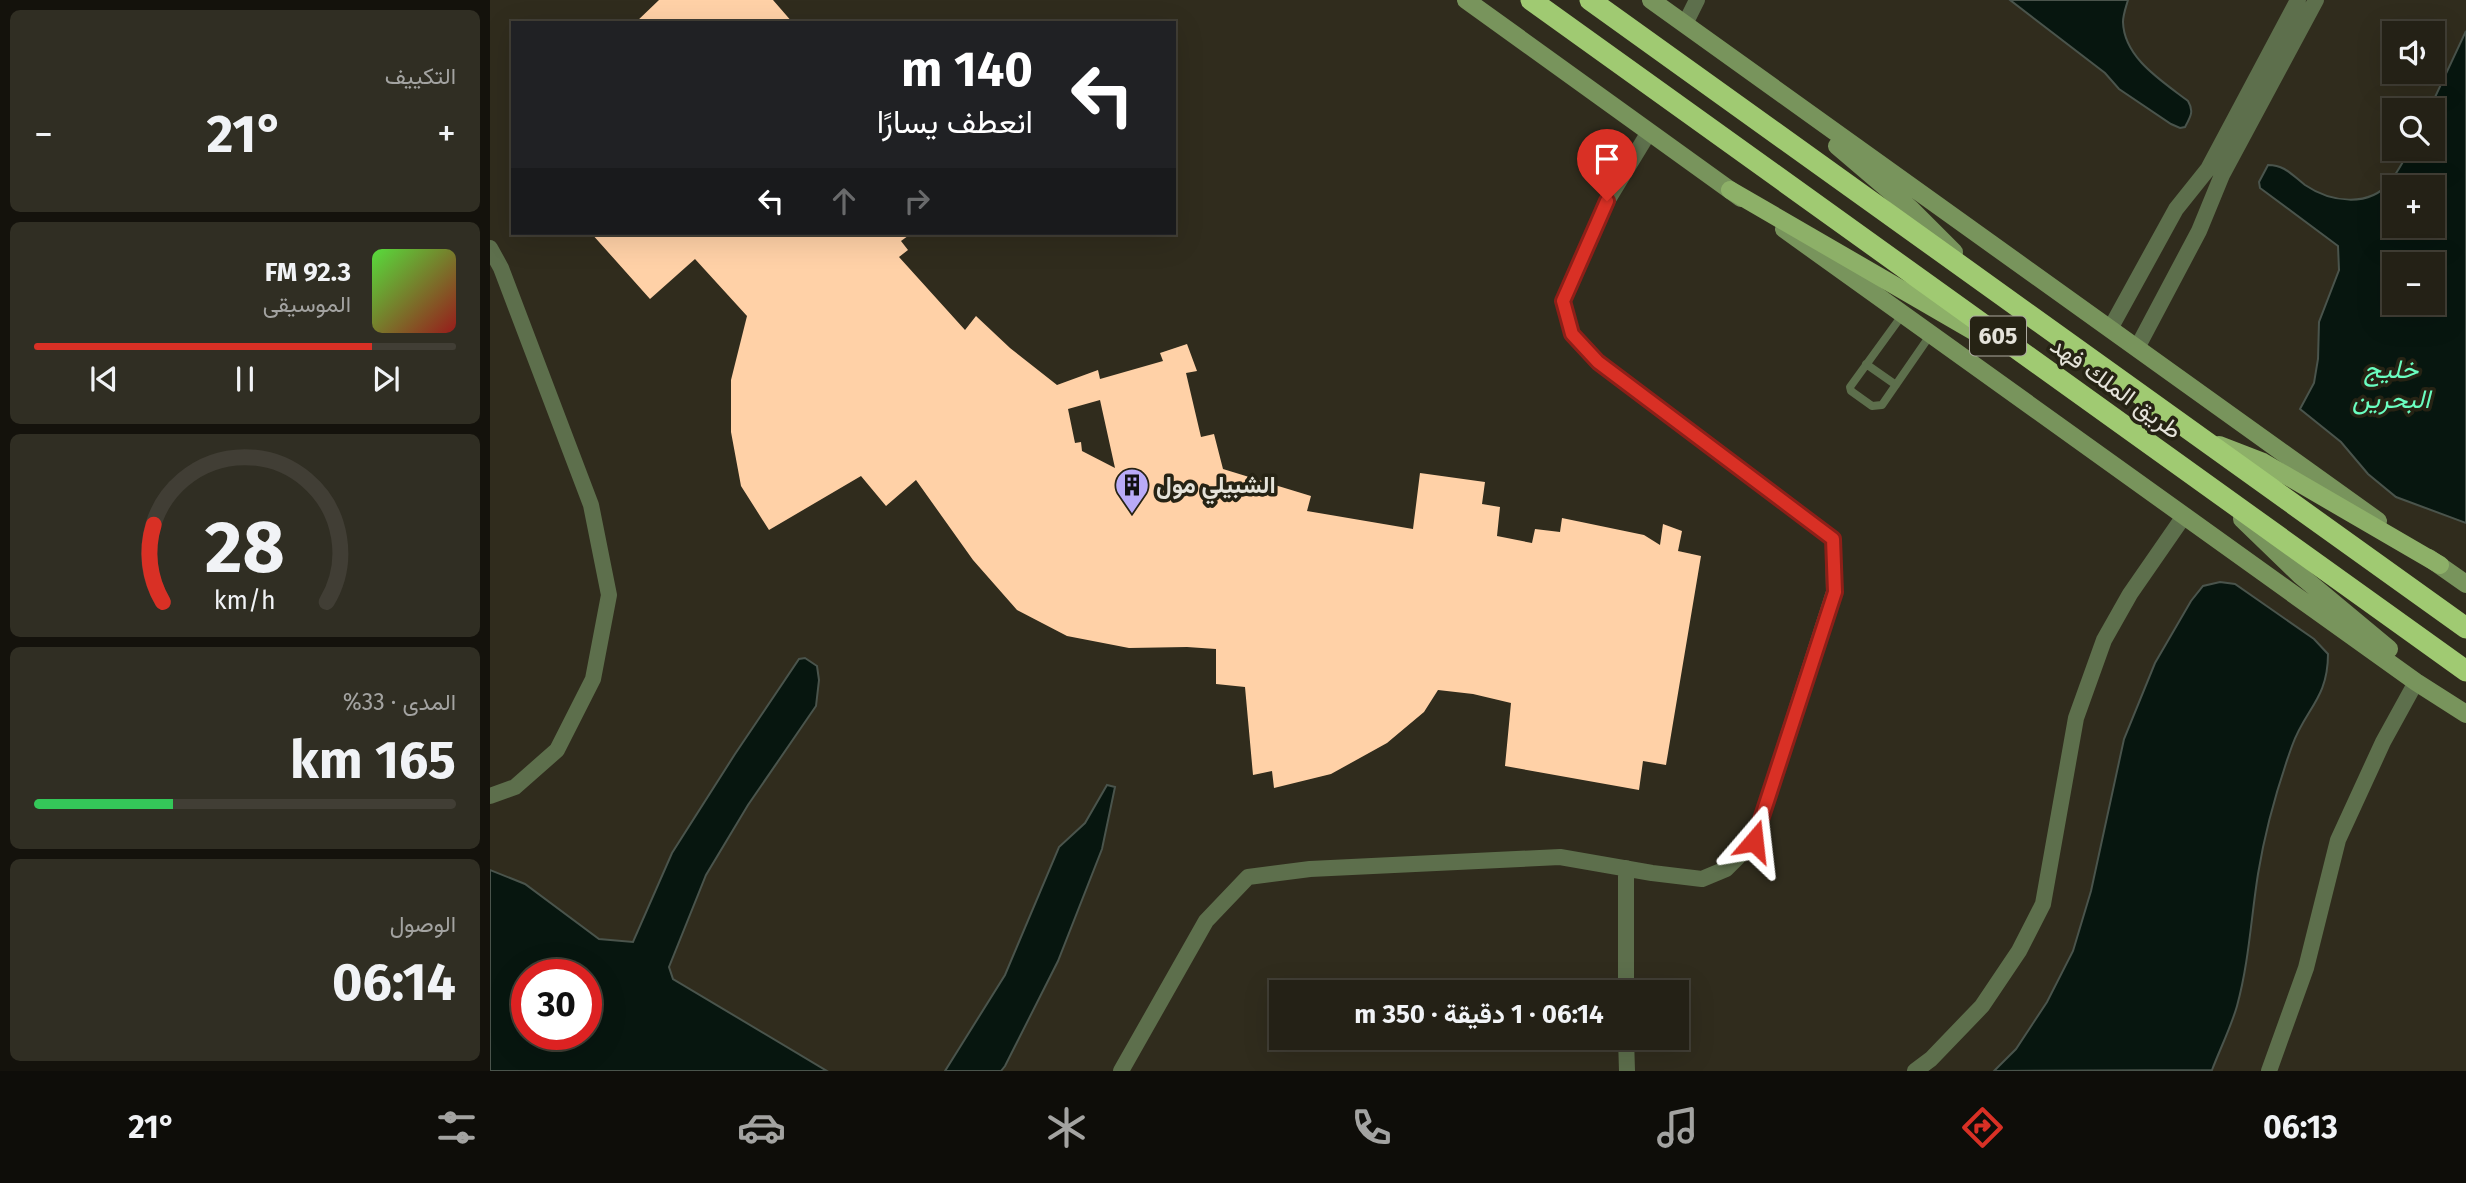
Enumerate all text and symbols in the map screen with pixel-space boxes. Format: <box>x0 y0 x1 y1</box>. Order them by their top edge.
map controls <box>2382 21 2445 315</box>
button: sound <box>2382 21 2445 84</box>
text: 140 m <box>901 40 1033 99</box>
icon: left <box>1057 49 1148 140</box>
text: التكييف <box>385 62 456 90</box>
button: search <box>2382 98 2445 161</box>
text: 21° <box>207 103 284 166</box>
text: انعطف يسارًا <box>877 103 1033 141</box>
text: − <box>34 111 53 157</box>
text: + <box>437 111 456 157</box>
pin <box>1577 129 1637 201</box>
icon: arrive <box>1588 140 1626 178</box>
button: + <box>2382 175 2445 238</box>
icon: left <box>752 182 790 220</box>
icon: ahead <box>825 182 863 220</box>
icon: right <box>898 182 936 220</box>
button: − <box>2382 252 2445 315</box>
text: 92.3 FM <box>265 257 351 288</box>
text: الموسيقى <box>263 290 351 318</box>
road number: 605 <box>1970 316 2026 356</box>
street label: طريق الملك فهد <box>2044 331 2187 446</box>
water label: خليج البحرين <box>2352 354 2433 415</box>
icon: previous <box>85 360 123 398</box>
icon: pause <box>226 360 264 398</box>
icon: next <box>367 360 405 398</box>
building icon: الشبيلي مول <box>1113 466 1151 515</box>
place label: الشبيلي مول <box>1156 471 1276 505</box>
text: 28 <box>205 504 285 591</box>
text: km/h <box>214 585 276 615</box>
text: المدى · 33% <box>343 688 456 716</box>
text: 165 km <box>290 729 456 792</box>
position arrow <box>1717 804 1791 878</box>
text: الوصول <box>390 910 456 938</box>
text: 06:14 <box>332 951 456 1014</box>
speed limit sign: 30 <box>511 959 602 1050</box>
text: 06:14 · 1 دقيقة · 350 m <box>1354 999 1604 1030</box>
icon: filters <box>432 1103 481 1152</box>
icon: car <box>737 1103 786 1152</box>
icon: climate <box>1042 1103 1091 1152</box>
icon: phone <box>1347 1103 1396 1152</box>
icon: music <box>1653 1103 1702 1152</box>
icon: directions <box>1958 1103 2007 1152</box>
text: 21° <box>128 1108 176 1146</box>
text: 06:13 <box>2263 1108 2338 1146</box>

